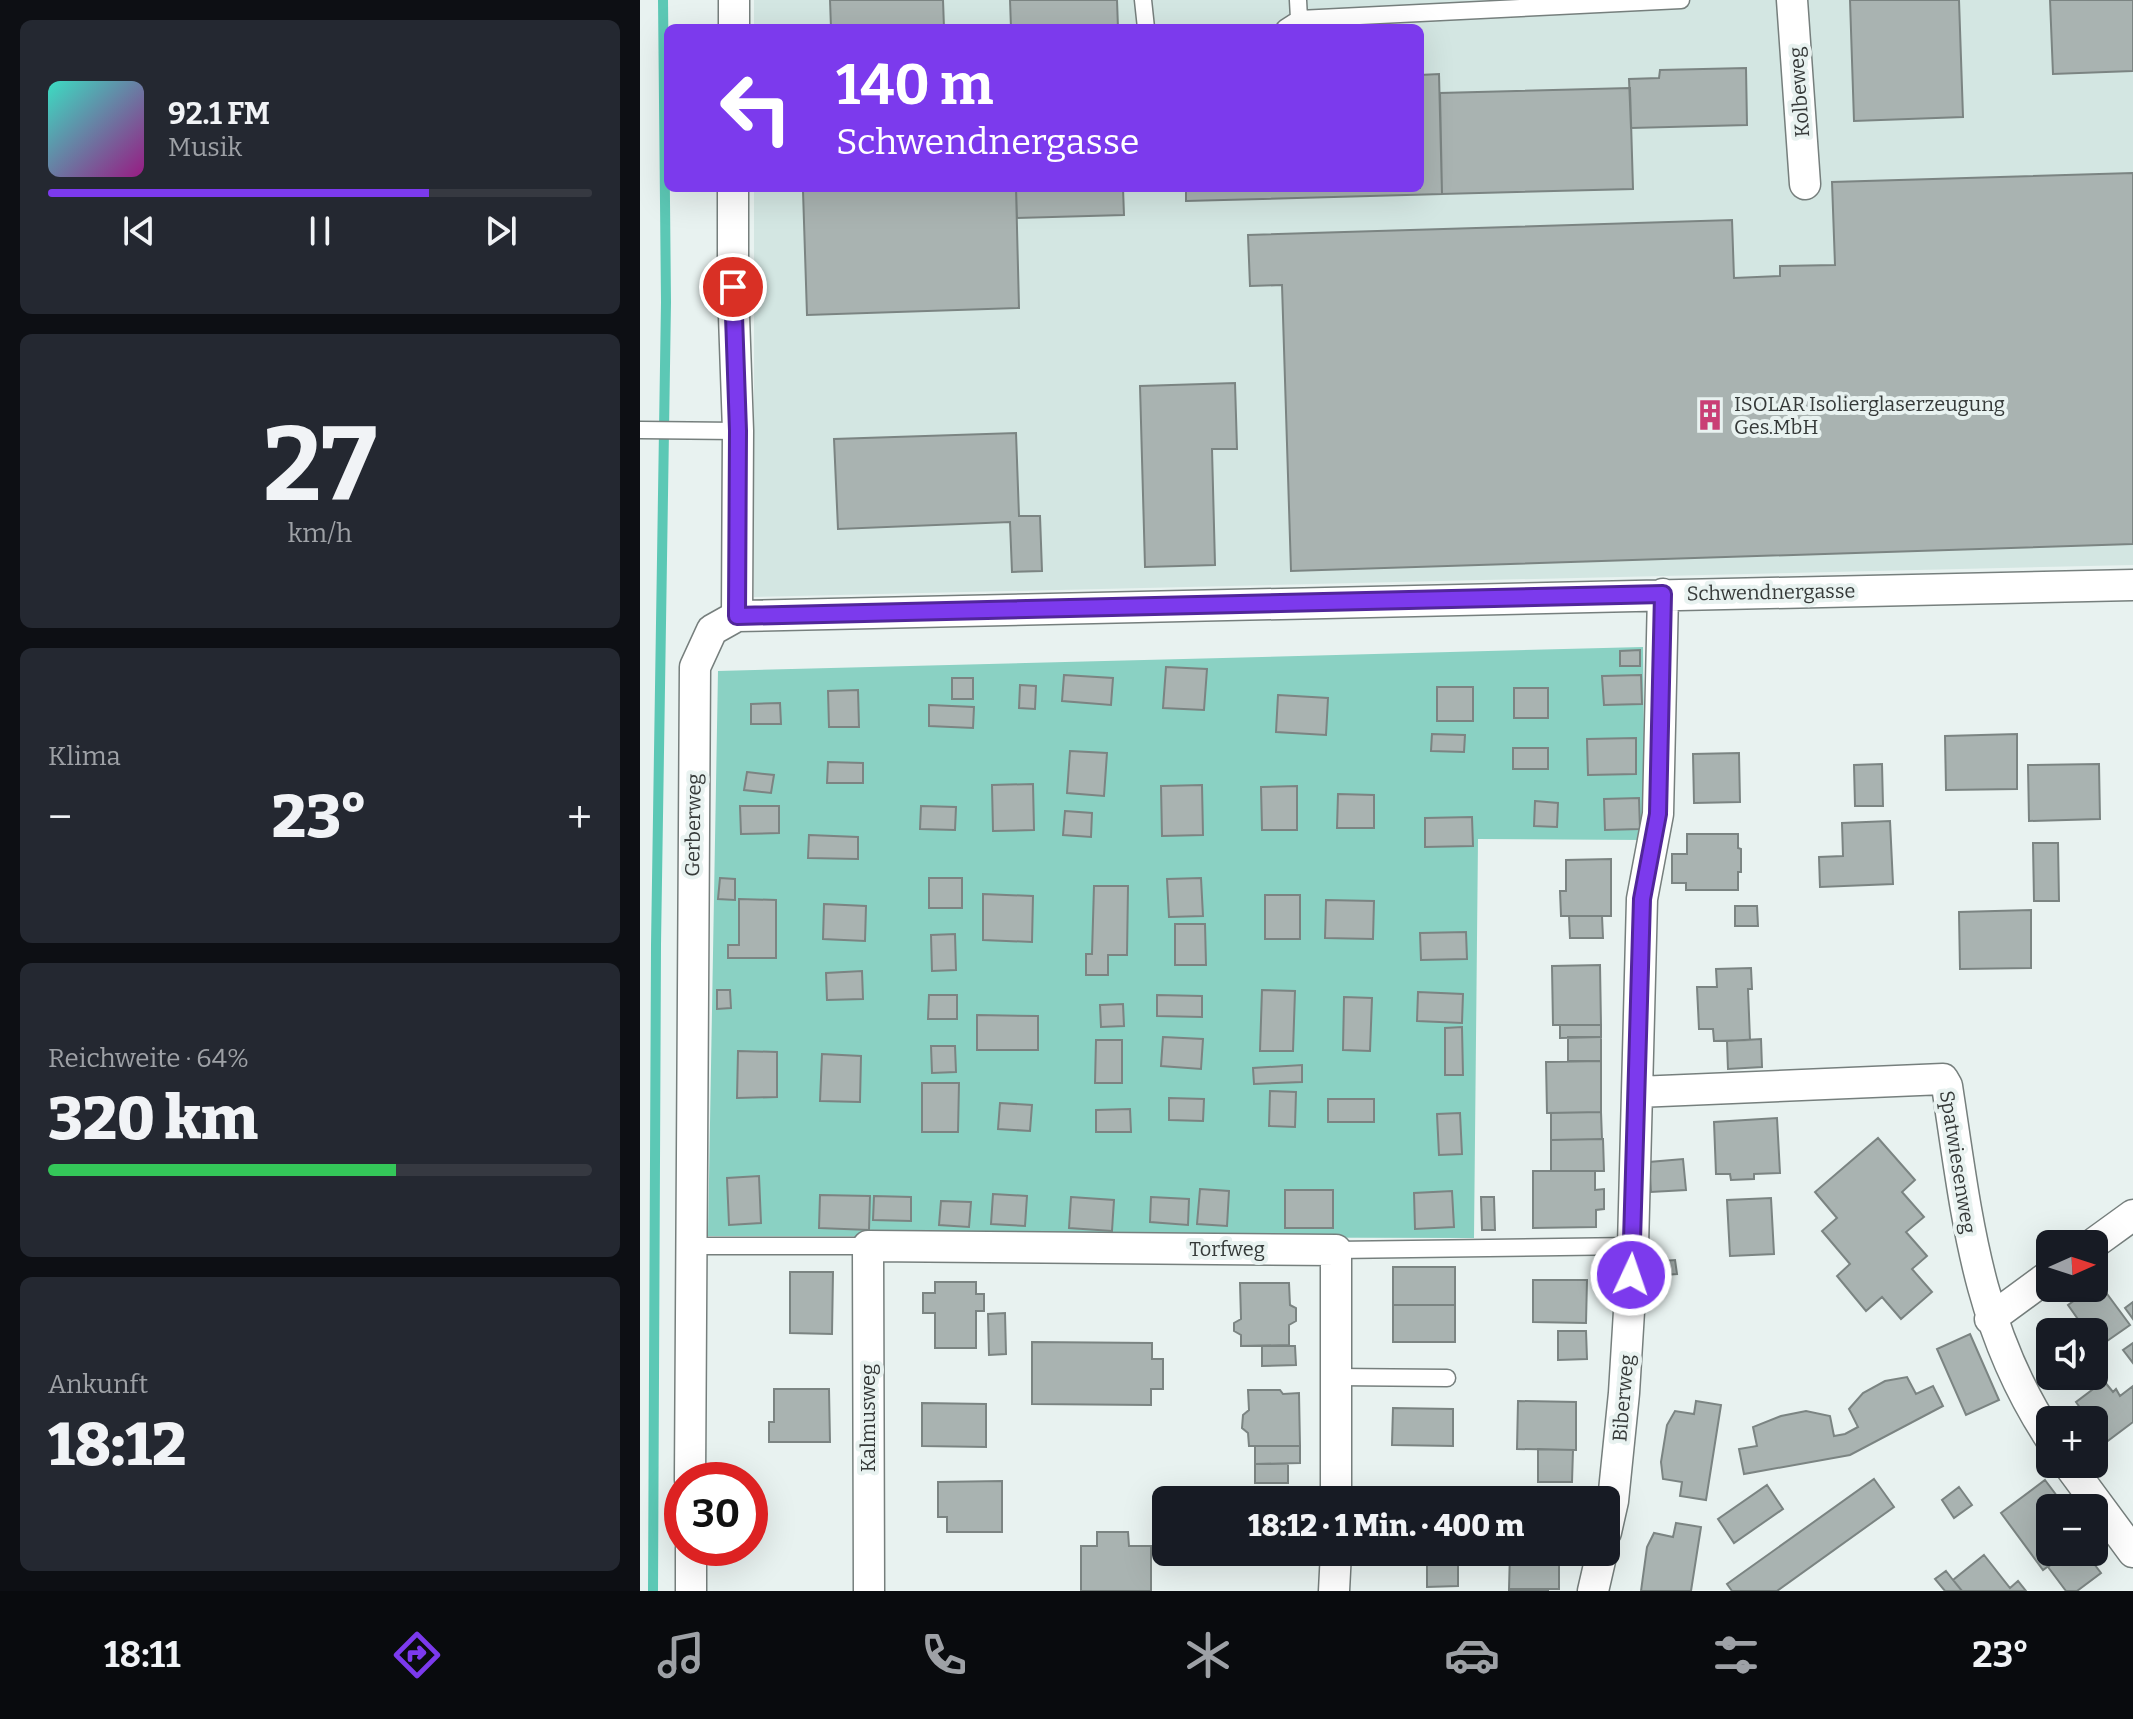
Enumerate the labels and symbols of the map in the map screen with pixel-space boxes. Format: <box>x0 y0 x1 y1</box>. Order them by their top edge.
street label: Kolbeweg <box>1784 46 1814 138</box>
pin <box>699 253 767 321</box>
place label: ISOLAR Isolierglaserzeugung Ges.MbH <box>1734 392 2005 439</box>
building icon: ISOLAR Isolierglaserzeugung Ges.MbH <box>1693 398 1727 432</box>
street label: Schwendnergasse <box>1686 579 1856 605</box>
street label: Gerberweg <box>680 773 706 877</box>
street label: Spatwiesenweg <box>1935 1089 1981 1235</box>
north arrow <box>2036 1230 2108 1302</box>
position arrow <box>1589 1233 1673 1317</box>
street label: Torfweg <box>1189 1237 1265 1261</box>
street label: Biberweg <box>1607 1353 1639 1443</box>
street label: Kalmusweg <box>856 1364 880 1472</box>
speed limit sign: 30 <box>664 1462 768 1566</box>

